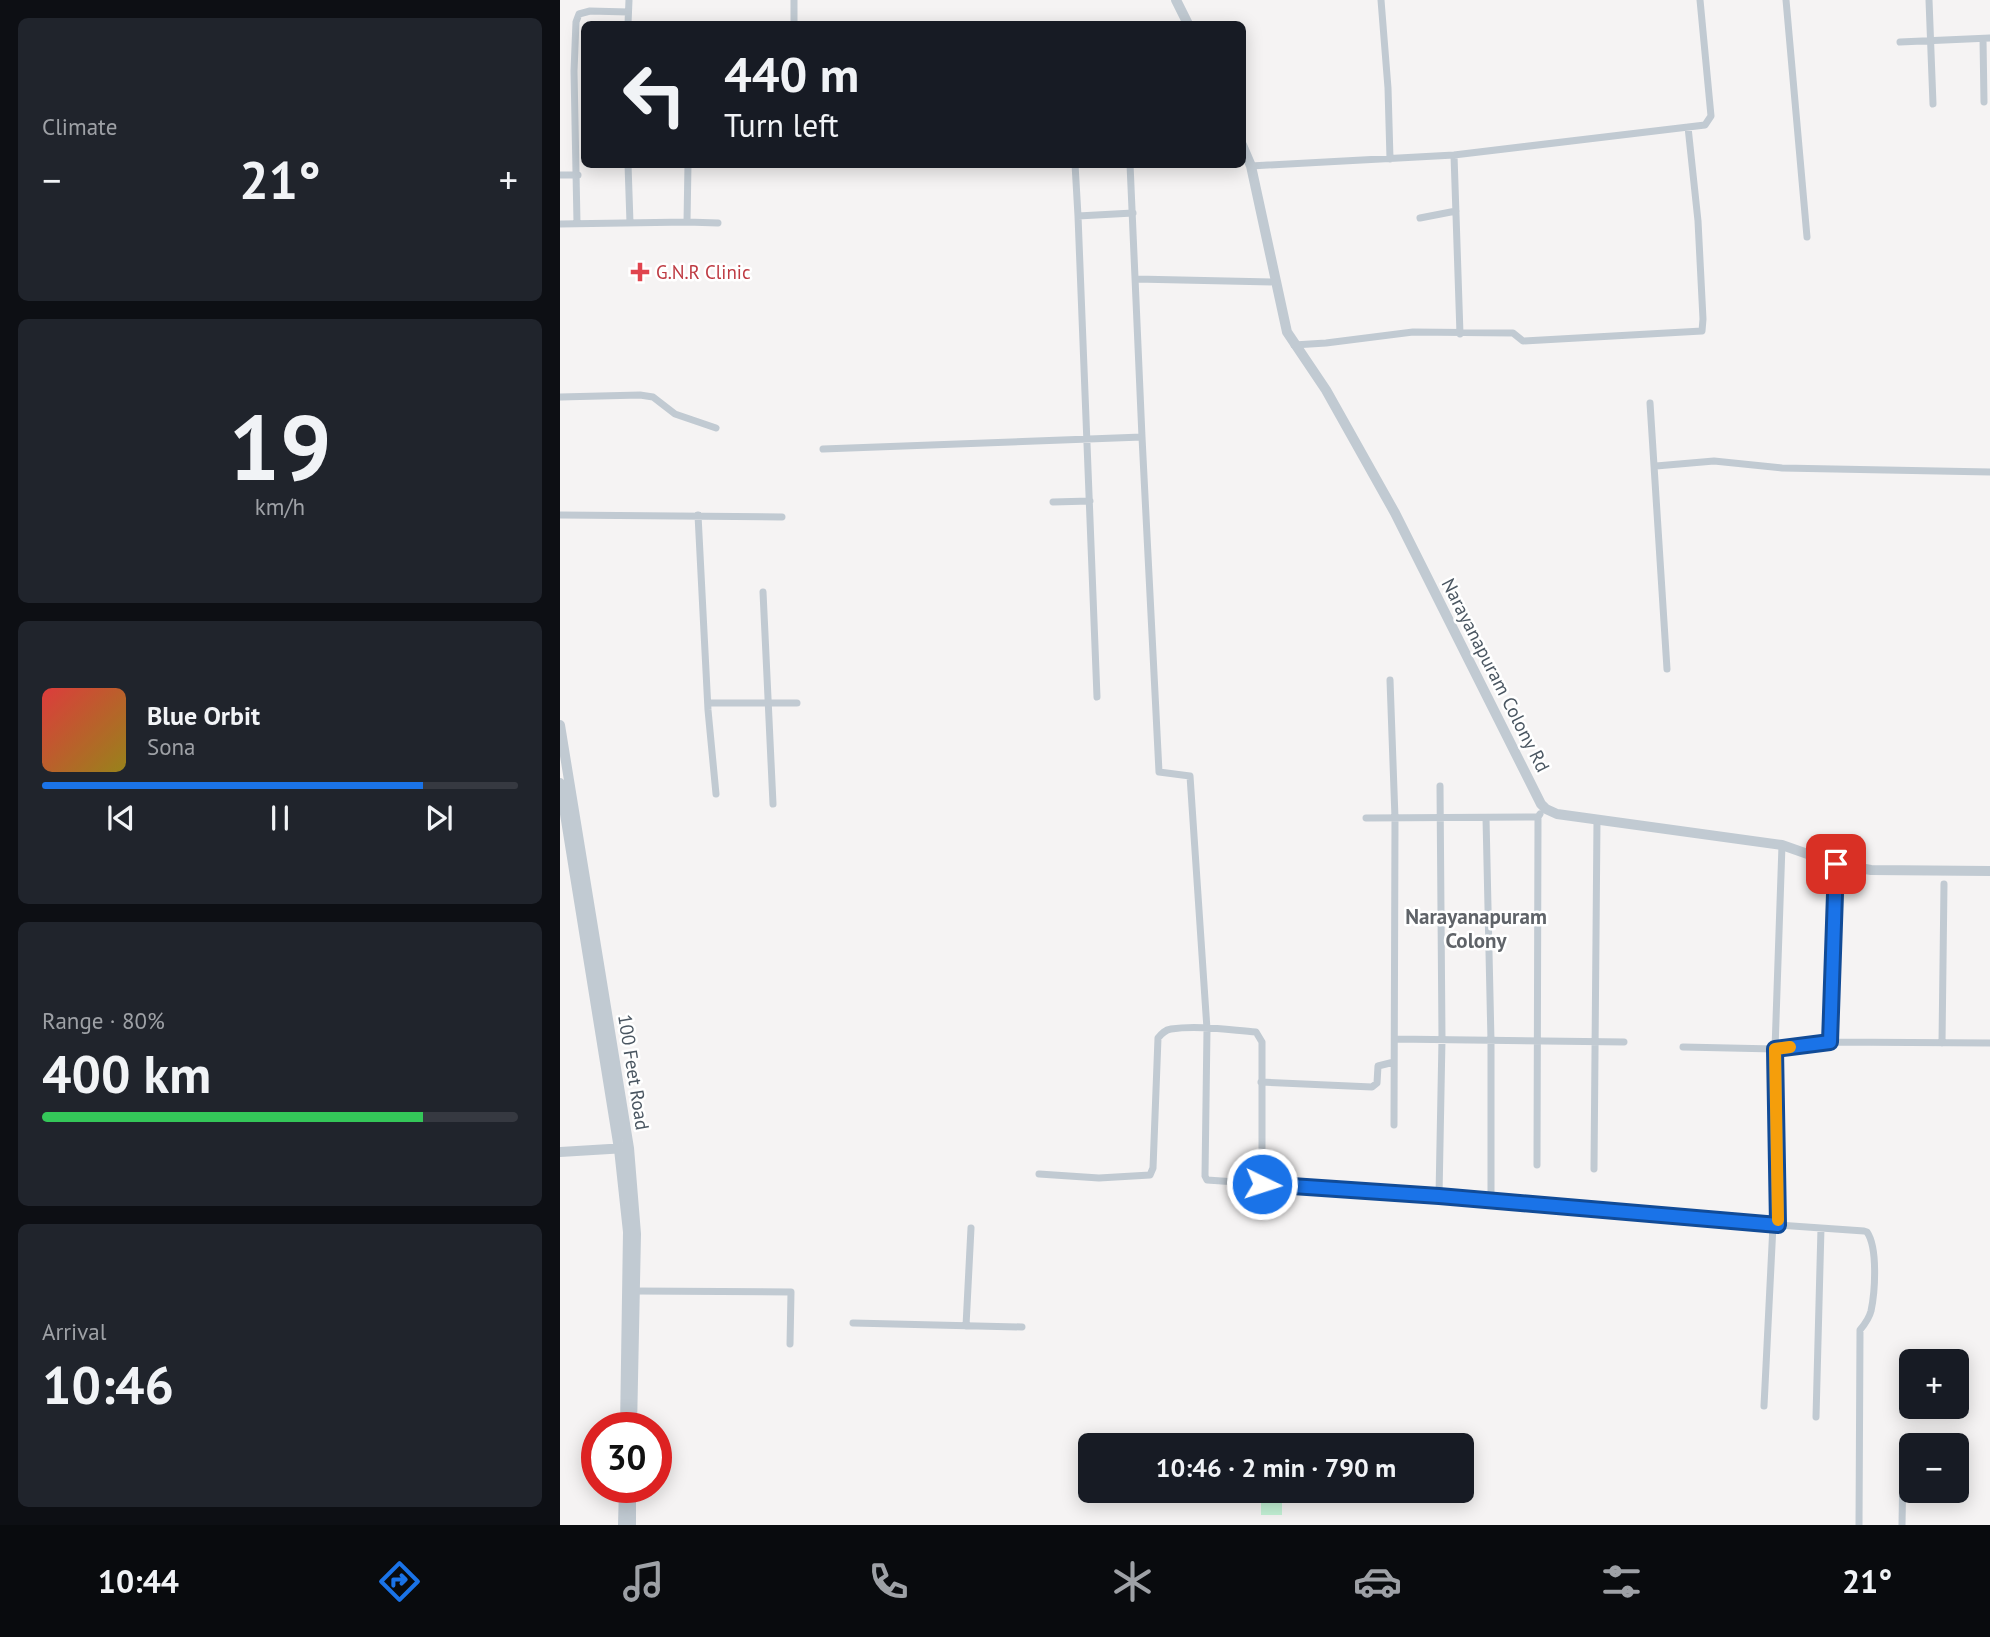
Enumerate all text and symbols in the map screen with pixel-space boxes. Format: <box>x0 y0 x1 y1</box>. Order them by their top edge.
text: 440 m <box>724 42 859 106</box>
icon: left <box>609 49 700 140</box>
text: Turn left <box>724 104 839 146</box>
text: Climate <box>42 112 117 141</box>
text: 21° <box>239 146 321 213</box>
text: − <box>42 155 61 204</box>
text: + <box>499 155 518 204</box>
place label: G.N.R Clinic <box>656 260 750 284</box>
marker: G.N.R Clinic <box>630 262 650 282</box>
text: 19 <box>228 387 332 505</box>
text: km/h <box>255 492 305 521</box>
street label: Narayanapuram Colony Rd <box>1437 574 1555 776</box>
text: Blue Orbit <box>147 699 260 732</box>
text: Sona <box>147 732 196 761</box>
icon: previous <box>102 799 140 837</box>
icon: pause <box>261 799 299 837</box>
icon: next <box>420 799 458 837</box>
pin <box>1806 834 1866 894</box>
icon: arrive <box>1817 845 1855 883</box>
district label: Narayanapuram Colony <box>1405 903 1547 954</box>
text: Range · 80% <box>42 1006 165 1035</box>
street label: 100 Feet Road <box>613 1012 655 1132</box>
text: 400 km <box>42 1040 211 1107</box>
position arrow <box>1225 1147 1299 1221</box>
text: Arrival <box>42 1317 106 1346</box>
map controls <box>1899 1349 1969 1503</box>
button: + <box>1899 1349 1969 1419</box>
text: 10:46 <box>42 1351 174 1418</box>
speed limit sign: 30 <box>581 1412 672 1503</box>
button: − <box>1899 1433 1969 1503</box>
text: 10:46 · 2 min · 790 m <box>1156 1451 1396 1484</box>
icon: directions <box>375 1557 424 1606</box>
icon: music <box>619 1557 668 1606</box>
icon: phone <box>864 1557 913 1606</box>
icon: climate <box>1108 1557 1157 1606</box>
icon: car <box>1353 1557 1402 1606</box>
icon: filters <box>1597 1557 1646 1606</box>
text: 10:44 <box>98 1560 179 1602</box>
text: 21° <box>1842 1560 1892 1602</box>

